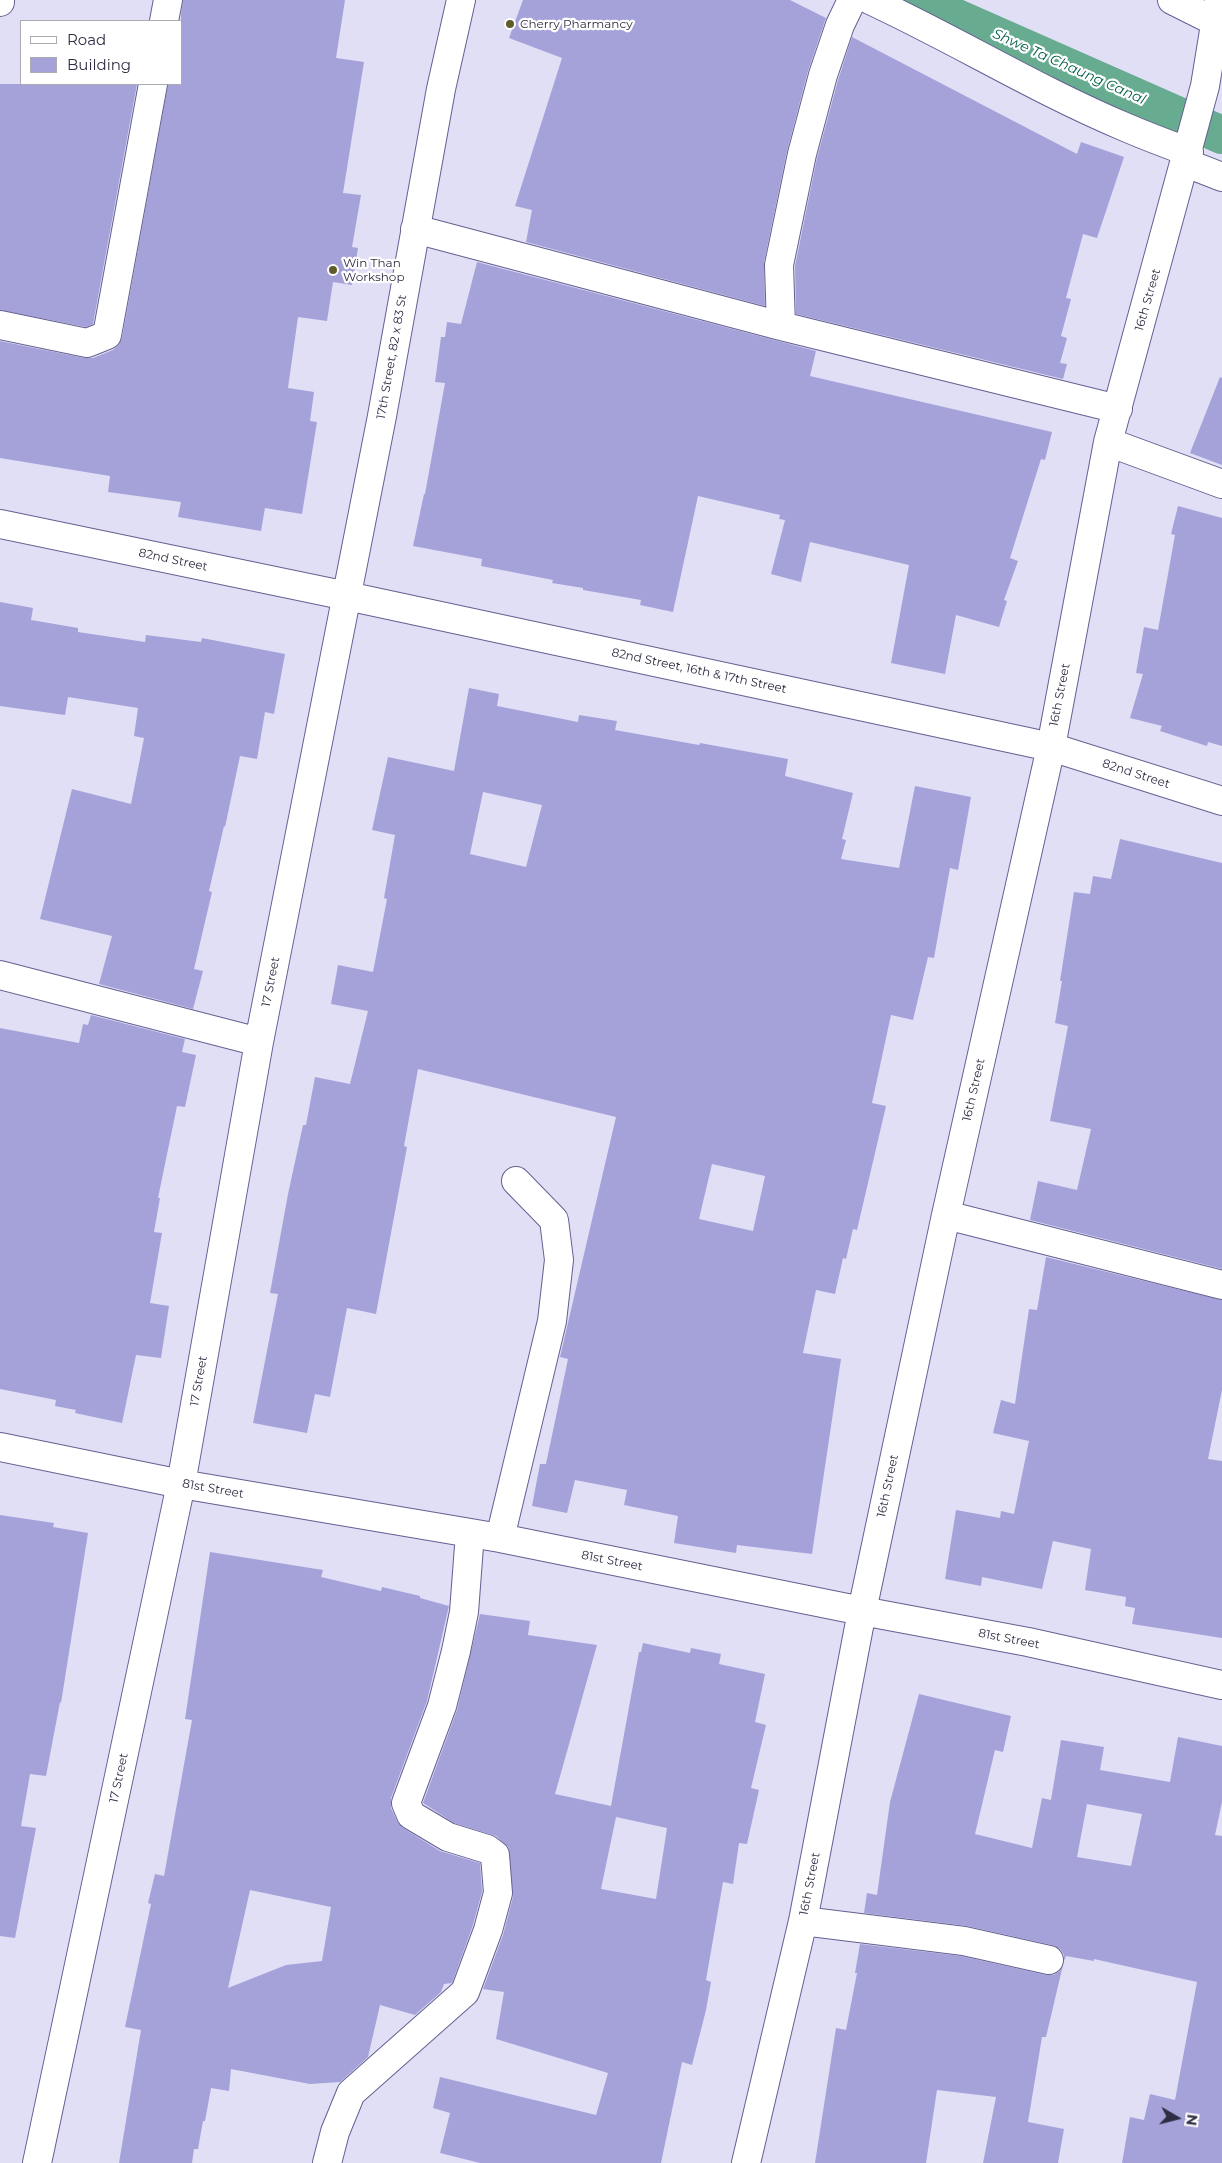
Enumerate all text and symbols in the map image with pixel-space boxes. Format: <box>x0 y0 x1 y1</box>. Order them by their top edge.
place label: Cherry Pharmancy <box>520 17 633 31</box>
marker: Cherry Pharmancy <box>504 18 516 30</box>
legend <box>20 20 182 85</box>
water label: Shwe Ta Chaung Canal <box>990 26 1148 108</box>
text: Road <box>67 30 106 49</box>
text: Building <box>67 55 131 74</box>
place label: Win Than Workshop <box>343 256 405 284</box>
marker: Win Than Workshop <box>327 264 339 276</box>
street label: 16th Street <box>1132 267 1164 333</box>
street label: 17th Street, 82 x 83 St <box>374 293 410 421</box>
street label: 82nd Street <box>137 546 209 574</box>
street label: 82nd Street, 16th & 17th Street <box>610 645 788 697</box>
street label: 16th Street <box>1047 662 1073 728</box>
street label: 82nd Street <box>1100 756 1172 792</box>
street label: 17 Street <box>259 956 283 1008</box>
street label: 16th Street <box>960 1057 988 1123</box>
street label: 17 Street <box>187 1355 211 1407</box>
street label: 16th Street <box>874 1453 902 1519</box>
street label: 81st Street <box>181 1477 245 1501</box>
street label: 81st Street <box>580 1548 644 1574</box>
street label: 81st Street <box>977 1626 1041 1652</box>
street label: 17 Street <box>107 1752 131 1804</box>
street label: 16th Street <box>797 1851 823 1917</box>
north arrow <box>1152 2093 1202 2143</box>
text: N <box>1182 2113 1202 2127</box>

